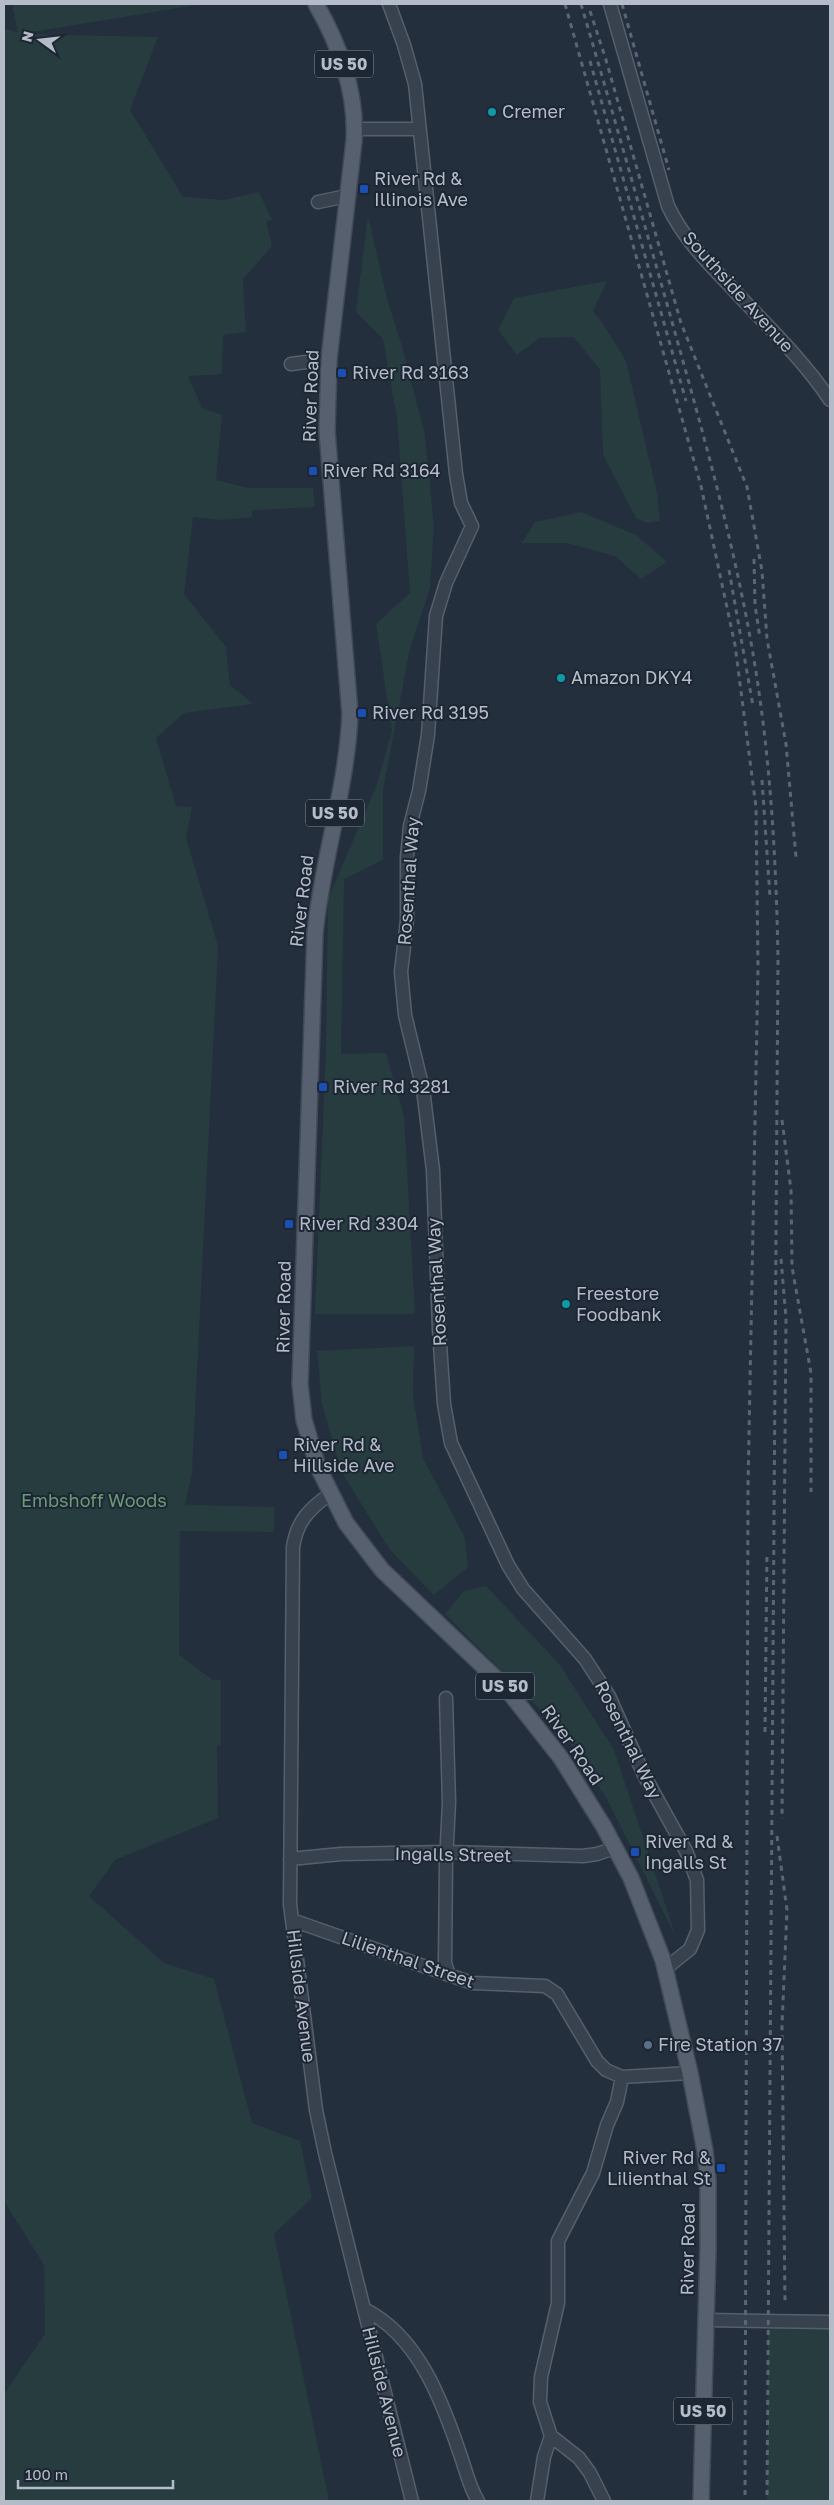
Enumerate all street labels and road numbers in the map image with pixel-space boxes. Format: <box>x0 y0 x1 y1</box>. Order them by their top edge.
road number: US 50 <box>315 51 373 78</box>
street label: Southside Avenue <box>679 226 799 356</box>
street label: River Road <box>297 349 323 443</box>
road number: US 50 <box>306 800 364 826</box>
street label: Rosenthal Way <box>393 816 423 946</box>
street label: River Road <box>284 853 318 948</box>
street label: Rosenthal Way <box>422 1217 450 1347</box>
street label: River Road <box>271 1260 295 1354</box>
road number: US 50 <box>476 1672 534 1700</box>
street label: Rosenthal Way <box>591 1677 667 1802</box>
street label: River Road <box>537 1700 608 1789</box>
street label: Ingalls Street <box>394 1842 512 1866</box>
street label: Lilienthal Street <box>339 1926 478 1992</box>
street label: Hillside Avenue <box>283 1928 321 2064</box>
street label: River Road <box>675 2202 699 2296</box>
street label: Hillside Avenue <box>358 2324 412 2459</box>
road number: US 50 <box>674 2398 732 2424</box>

